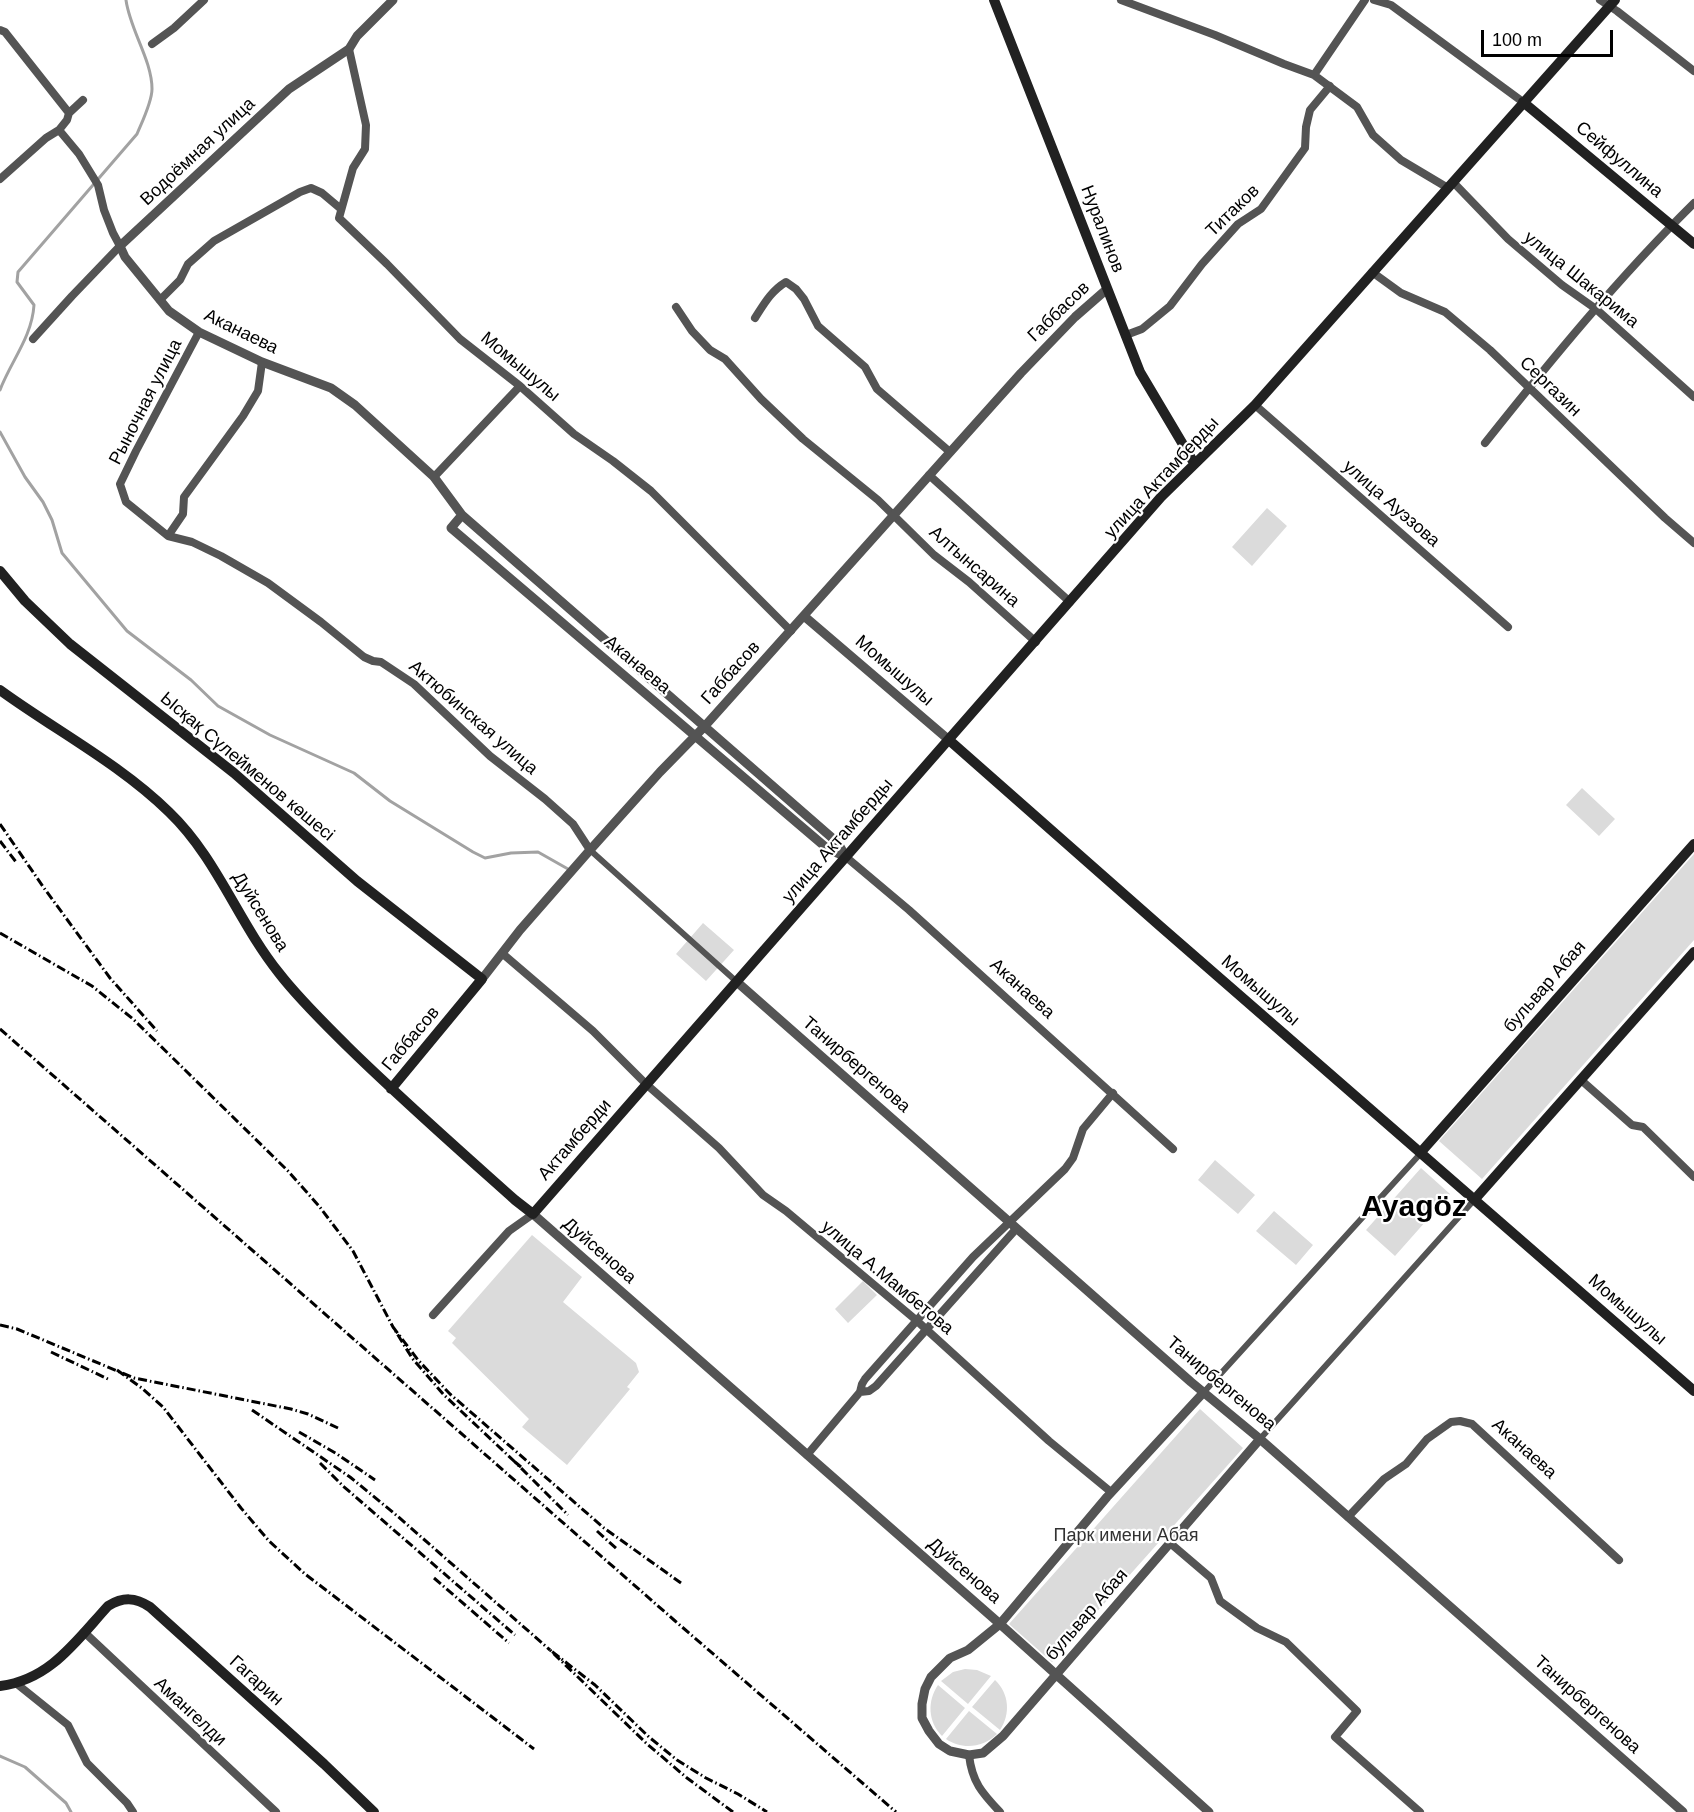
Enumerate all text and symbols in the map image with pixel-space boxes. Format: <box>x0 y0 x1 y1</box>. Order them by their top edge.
scale bar <box>1484 18 1616 56</box>
text: 100 m <box>1492 30 1542 50</box>
street label: Водоёмная улица <box>136 93 260 211</box>
street label: Сейфуллина <box>1571 117 1667 203</box>
street label: Титаков <box>1202 180 1264 242</box>
street label: Нуралинов <box>1075 182 1129 276</box>
street label: улица Шакарима <box>1519 227 1643 333</box>
street label: Габбасов <box>1024 277 1094 347</box>
street label: Аканаева <box>200 305 282 359</box>
street label: Момышулы <box>476 328 564 406</box>
street label: Рыночная улица <box>105 336 187 468</box>
street label: Сергазин <box>1515 352 1585 422</box>
street label: улица Актамберды <box>1100 413 1224 543</box>
street label: улица Ауэзова <box>1338 456 1444 552</box>
street label: Алтынсарина <box>924 522 1024 612</box>
street label: Аканаева <box>600 631 674 699</box>
street label: Момышулы <box>850 631 938 711</box>
street label: Габбасов <box>697 637 765 709</box>
street label: Актюбинская улица <box>404 656 542 780</box>
street label: Ысқақ Сүлейменов көшесі <box>156 688 338 846</box>
street label: улица Актамберды <box>778 774 898 908</box>
street label: Дуйсенова <box>227 868 293 956</box>
street label: бульвар Абая <box>1499 937 1591 1037</box>
street label: Момышулы <box>1216 951 1304 1031</box>
street label: Аканаева <box>985 954 1059 1024</box>
street label: Габбасов <box>378 1002 444 1076</box>
street label: Танирбергенова <box>798 1012 914 1118</box>
street label: Актамберди <box>534 1095 616 1185</box>
district label: Ayagöz <box>1361 1190 1467 1226</box>
street label: Дуйсенова <box>558 1213 640 1289</box>
street label: улица А.Мамбетова <box>817 1216 957 1340</box>
street label: Момышулы <box>1583 1270 1671 1350</box>
street label: Танирбергенова <box>1162 1332 1280 1436</box>
street label: Аканаева <box>1487 1414 1561 1484</box>
park label: Парк имени Абая <box>1054 1525 1198 1547</box>
street label: Дуйсенова <box>923 1533 1005 1609</box>
street label: бульвар Абая <box>1041 1565 1133 1665</box>
street label: Гагарин <box>225 1651 287 1711</box>
street label: Танирбергенова <box>1529 1652 1645 1758</box>
street label: Амангелди <box>149 1673 231 1751</box>

